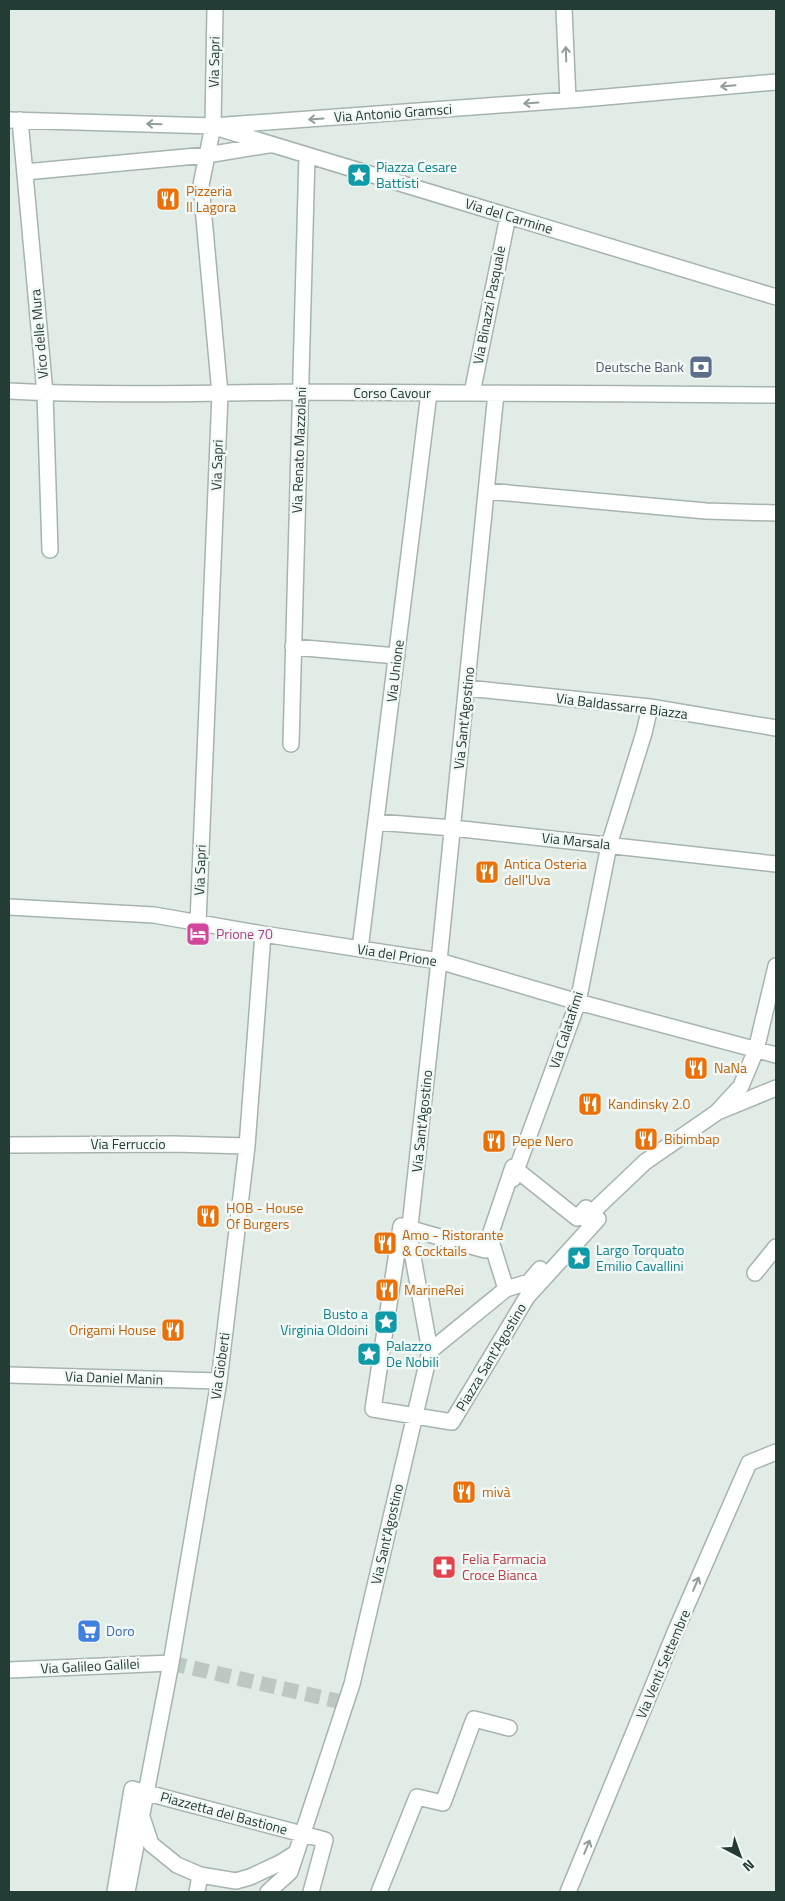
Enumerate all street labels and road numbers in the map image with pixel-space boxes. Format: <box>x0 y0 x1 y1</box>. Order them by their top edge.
street label: Via Sapri <box>203 36 224 88</box>
street label: Via Antonio Gramsci <box>333 98 453 127</box>
street label: Via del Carmine <box>463 192 556 239</box>
street label: Via Binazzi Pasquale <box>467 244 510 366</box>
street label: Vico delle Mura <box>24 288 53 380</box>
street label: Corso Cavour <box>353 382 431 403</box>
street label: Via Renato Mazzolani <box>286 386 311 514</box>
street label: Via Sapri <box>205 439 228 491</box>
street label: Via Unione <box>380 638 409 703</box>
street label: Via Sant'Agostino <box>448 666 479 770</box>
street label: Via Baldassarre Biazza <box>555 687 689 724</box>
street label: Via Marsala <box>541 826 611 855</box>
street label: Via Sapri <box>188 844 211 896</box>
street label: Via del Prione <box>356 938 438 971</box>
street label: Via Calatafimi <box>543 988 588 1071</box>
street label: Via Sant'Agostino <box>406 1069 437 1173</box>
street label: Via Ferruccio <box>90 1133 166 1154</box>
street label: Piazza Sant'Agostino <box>450 1299 531 1415</box>
street label: Via Gioberti <box>204 1331 235 1401</box>
street label: Via Daniel Manin <box>65 1365 163 1390</box>
street label: Via Sant'Agostino <box>365 1481 408 1586</box>
street label: Via Venti Settembre <box>630 1606 695 1722</box>
street label: Via Galileo Galilei <box>40 1652 140 1679</box>
street label: Piazzetta del Bastione <box>158 1785 290 1840</box>

